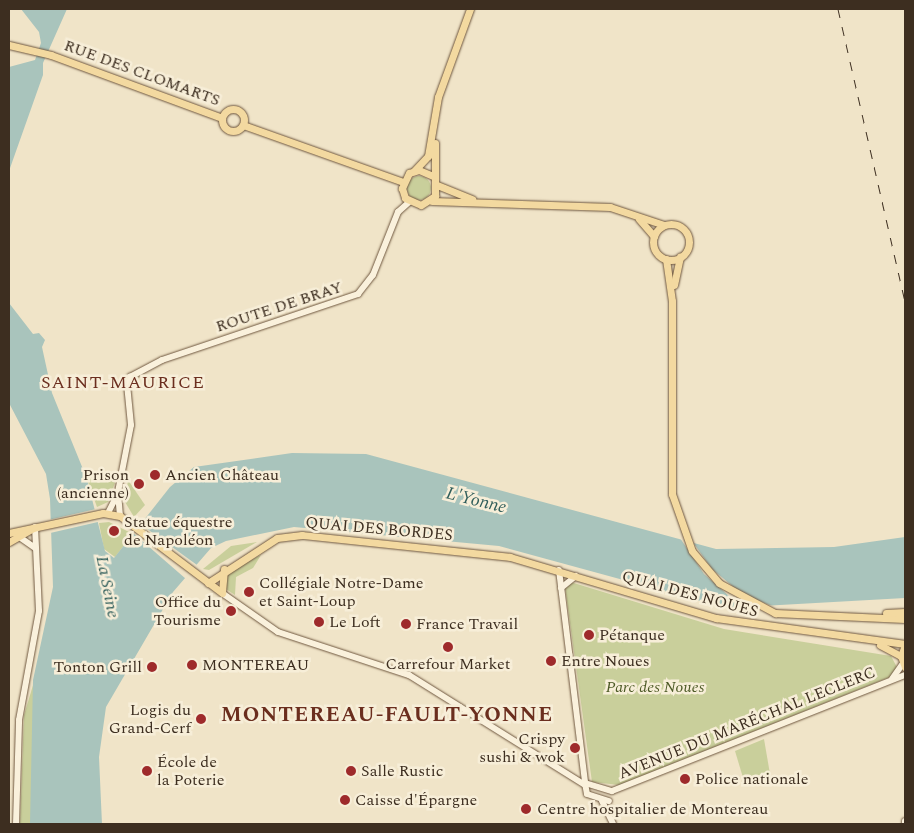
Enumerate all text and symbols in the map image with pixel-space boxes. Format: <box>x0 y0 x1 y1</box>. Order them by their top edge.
street label: RUE DES CLOMARTS <box>61 36 223 110</box>
street label: ROUTE DE BRAY <box>213 278 345 336</box>
district label: SAINT-MAURICE <box>39 372 207 394</box>
place label: Prison (ancienne) <box>57 465 129 503</box>
place label: Ancien Château <box>165 465 279 485</box>
marker: Ancien Château <box>149 469 161 481</box>
marker: Prison (ancienne) <box>133 478 145 490</box>
water label: L'Yonne <box>443 483 509 519</box>
place label: Statue équestre de Napoléon <box>124 512 233 550</box>
street label: QUAI DES BORDES <box>304 513 454 545</box>
marker: Statue équestre de Napoléon <box>108 525 120 537</box>
water label: La Seine <box>90 554 124 620</box>
street label: QUAI DES NOUES <box>620 567 760 621</box>
place label: Collégiale Notre-Dame et Saint-Loup <box>259 573 424 611</box>
marker: Collégiale Notre-Dame et Saint-Loup <box>243 586 255 598</box>
place label: Office du Tourisme <box>154 592 221 630</box>
marker: Office du Tourisme <box>225 605 237 617</box>
place label: Le Loft <box>329 612 381 632</box>
place label: France Travail <box>416 614 518 634</box>
marker: Le Loft <box>313 616 325 628</box>
marker: France Travail <box>400 618 412 630</box>
place label: Pétanque <box>599 625 665 645</box>
marker: Pétanque <box>583 629 595 641</box>
marker: Carrefour Market <box>442 641 454 653</box>
place label: Entre Noues <box>561 651 650 671</box>
place label: Carrefour Market <box>386 654 510 674</box>
place label: MONTEREAU <box>202 655 309 675</box>
marker: Entre Noues <box>545 655 557 667</box>
place label: Tonton Grill <box>53 657 142 677</box>
marker: MONTEREAU <box>186 659 198 671</box>
marker: Tonton Grill <box>146 661 158 673</box>
street label: AVENUE DU MARÉCHAL LECLERC <box>616 662 878 784</box>
park label: Parc des Noues <box>606 677 704 697</box>
place label: Logis du Grand-Cerf <box>109 700 191 738</box>
district label: MONTEREAU-FAULT-YONNE <box>218 702 556 728</box>
marker: Logis du Grand-Cerf <box>195 713 207 725</box>
place label: Crispy sushi & wok <box>479 729 565 767</box>
marker: Crispy sushi & wok <box>569 742 581 754</box>
place label: École de la Poterie <box>157 752 225 790</box>
place label: Salle Rustic <box>361 761 443 781</box>
marker: École de la Poterie <box>141 765 153 777</box>
marker: Salle Rustic <box>345 765 357 777</box>
place label: Police nationale <box>695 769 808 789</box>
marker: Police nationale <box>679 773 691 785</box>
place label: Caisse d'Épargne <box>355 790 477 810</box>
marker: Caisse d'Épargne <box>339 794 351 806</box>
place label: Centre hospitalier de Montereau <box>537 799 768 819</box>
marker: Centre hospitalier de Montereau <box>519 802 533 816</box>

